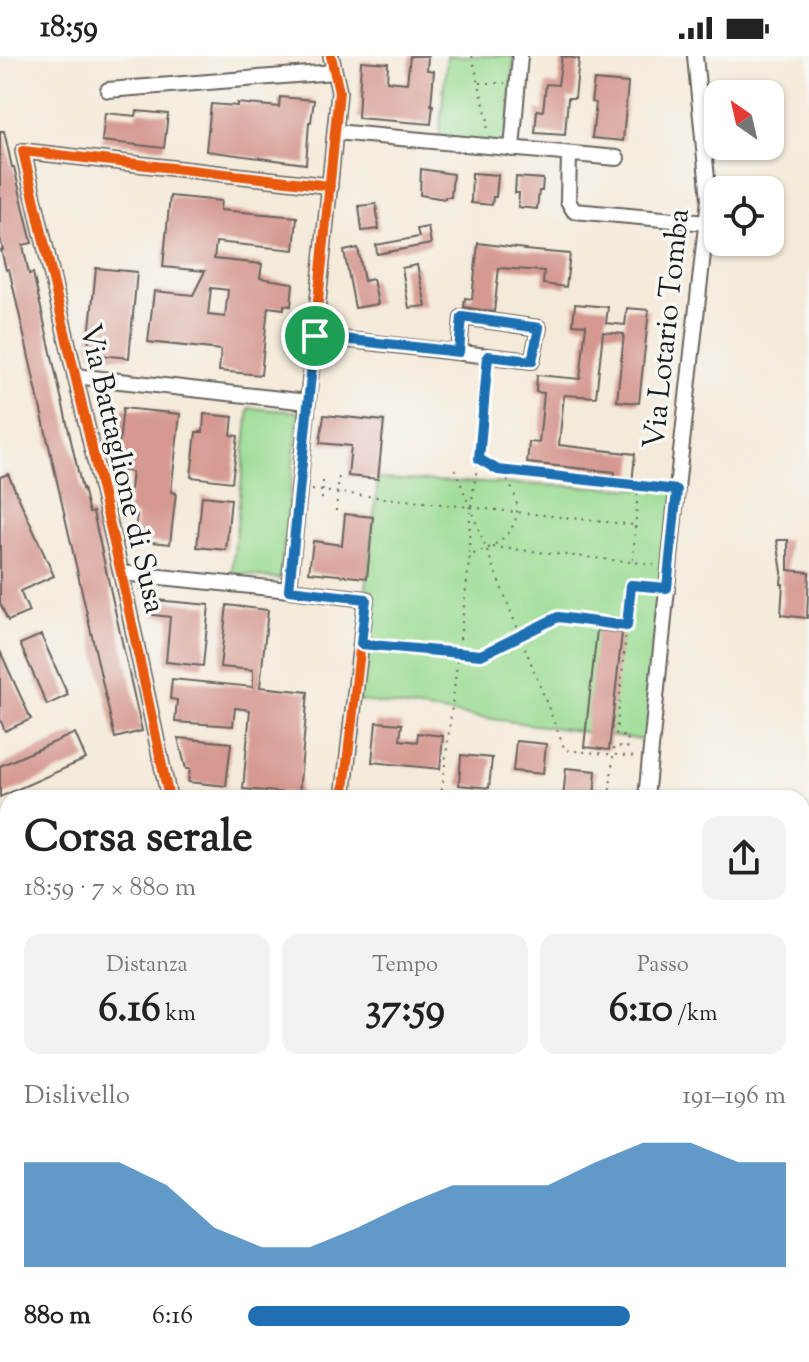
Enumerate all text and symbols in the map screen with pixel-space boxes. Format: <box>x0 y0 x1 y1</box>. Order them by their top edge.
text: 18:59 <box>40 7 98 50</box>
north arrow <box>704 80 784 160</box>
map controls <box>704 80 784 256</box>
button: locate <box>704 176 784 256</box>
street label: Via Lotario Tomba <box>634 207 702 451</box>
pin <box>281 302 349 370</box>
icon: arrive <box>293 314 337 358</box>
street label: Via Battaglione di Susa <box>67 320 175 618</box>
text: Corsa serale <box>24 808 253 871</box>
button: share <box>702 816 786 900</box>
text: 18:59 · 7 × 880 m <box>24 870 196 907</box>
text: Distanza <box>106 950 188 982</box>
text: Tempo <box>372 950 438 982</box>
text: Passo <box>637 950 689 982</box>
text: 6.16 <box>98 982 161 1039</box>
text: 37:59 <box>365 982 445 1039</box>
text: 6:10 <box>609 982 673 1039</box>
text: km <box>161 999 196 1031</box>
text: /km <box>673 999 717 1031</box>
text: Dislivello <box>24 1078 130 1115</box>
text: 191–196 m <box>682 1078 786 1115</box>
text: 880 m <box>24 1298 91 1335</box>
text: 6:16 <box>152 1298 193 1335</box>

